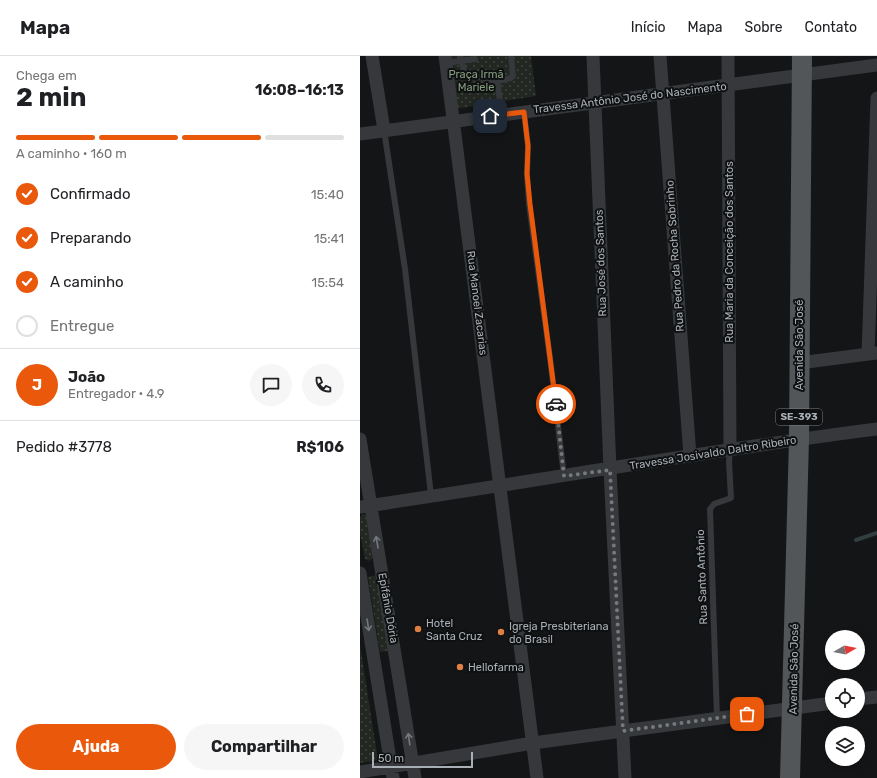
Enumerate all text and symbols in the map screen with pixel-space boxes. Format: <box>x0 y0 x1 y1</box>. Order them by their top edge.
text: Mapa <box>20 16 70 39</box>
text: Início <box>631 19 666 36</box>
text: Mapa <box>688 19 723 36</box>
text: Sobre <box>745 19 783 36</box>
text: Contato <box>805 19 857 36</box>
text: Chega em <box>16 68 77 83</box>
park label: Praça Irmã Mariele <box>448 68 504 94</box>
street label: Travessa Antônio José do Nascimento <box>533 80 727 116</box>
text: 16:08–16:13 <box>255 81 344 99</box>
text: 2 min <box>16 82 86 113</box>
pin <box>473 99 507 133</box>
icon: home <box>479 105 501 127</box>
text: A caminho · 160 m <box>16 146 127 161</box>
street label: Rua Maria da Conceição dos Santos <box>723 161 736 343</box>
street label: Rua Pedro da Rocha Sobrinho <box>663 180 687 332</box>
icon: check <box>16 183 38 205</box>
text: Confirmado <box>50 185 131 203</box>
text: 15:40 <box>311 187 344 202</box>
street label: Rua José dos Santos <box>593 209 609 317</box>
icon: check <box>16 227 38 249</box>
text: Preparando <box>50 229 131 247</box>
text: 15:41 <box>314 231 344 246</box>
street label: Rua Manoel Zacarias <box>464 250 490 356</box>
icon: check <box>16 271 38 293</box>
text: A caminho <box>50 273 124 291</box>
text: 15:54 <box>312 275 344 290</box>
street label: Avenida São José <box>793 300 806 390</box>
text: Entregue <box>50 317 114 335</box>
button: chat <box>250 364 292 406</box>
button: phone <box>302 364 344 406</box>
text: João <box>68 368 105 386</box>
text: J <box>32 376 42 394</box>
courier <box>536 384 576 424</box>
text: Entregador · 4.9 <box>68 386 165 401</box>
icon: car <box>545 393 567 415</box>
road number: SE-393 <box>776 409 822 425</box>
street label: Travessa Josivaldo Daltro Ribeiro <box>629 433 797 473</box>
text: Pedido #3778 <box>16 438 112 456</box>
text: R$106 <box>296 438 344 456</box>
street label: Rua Santo Antônio <box>694 529 710 625</box>
one-way arrow <box>373 536 381 549</box>
street label: Epifânio Dória <box>375 572 401 644</box>
place label: Hotel Santa Cruz <box>426 617 483 643</box>
one-way arrow <box>365 618 373 631</box>
place label: Igreja Presbiteriana do Brasil <box>509 620 609 646</box>
marker: Hotel Santa Cruz <box>413 624 423 634</box>
street label: Avenida São José <box>787 624 801 714</box>
marker: Igreja Presbiteriana do Brasil <box>496 627 506 637</box>
north arrow <box>825 630 865 670</box>
map controls <box>825 630 865 766</box>
place label: Hellofarma <box>468 661 524 674</box>
marker: Hellofarma <box>455 662 465 672</box>
button: locate <box>825 678 865 718</box>
pin <box>730 697 764 731</box>
icon: bag <box>736 703 758 725</box>
button: Ajuda <box>16 724 176 770</box>
button: Compartilhar <box>184 724 344 770</box>
button: layers <box>825 726 865 766</box>
one-way arrow <box>405 733 413 746</box>
scale bar <box>372 750 473 769</box>
text: 50 m <box>378 752 404 765</box>

